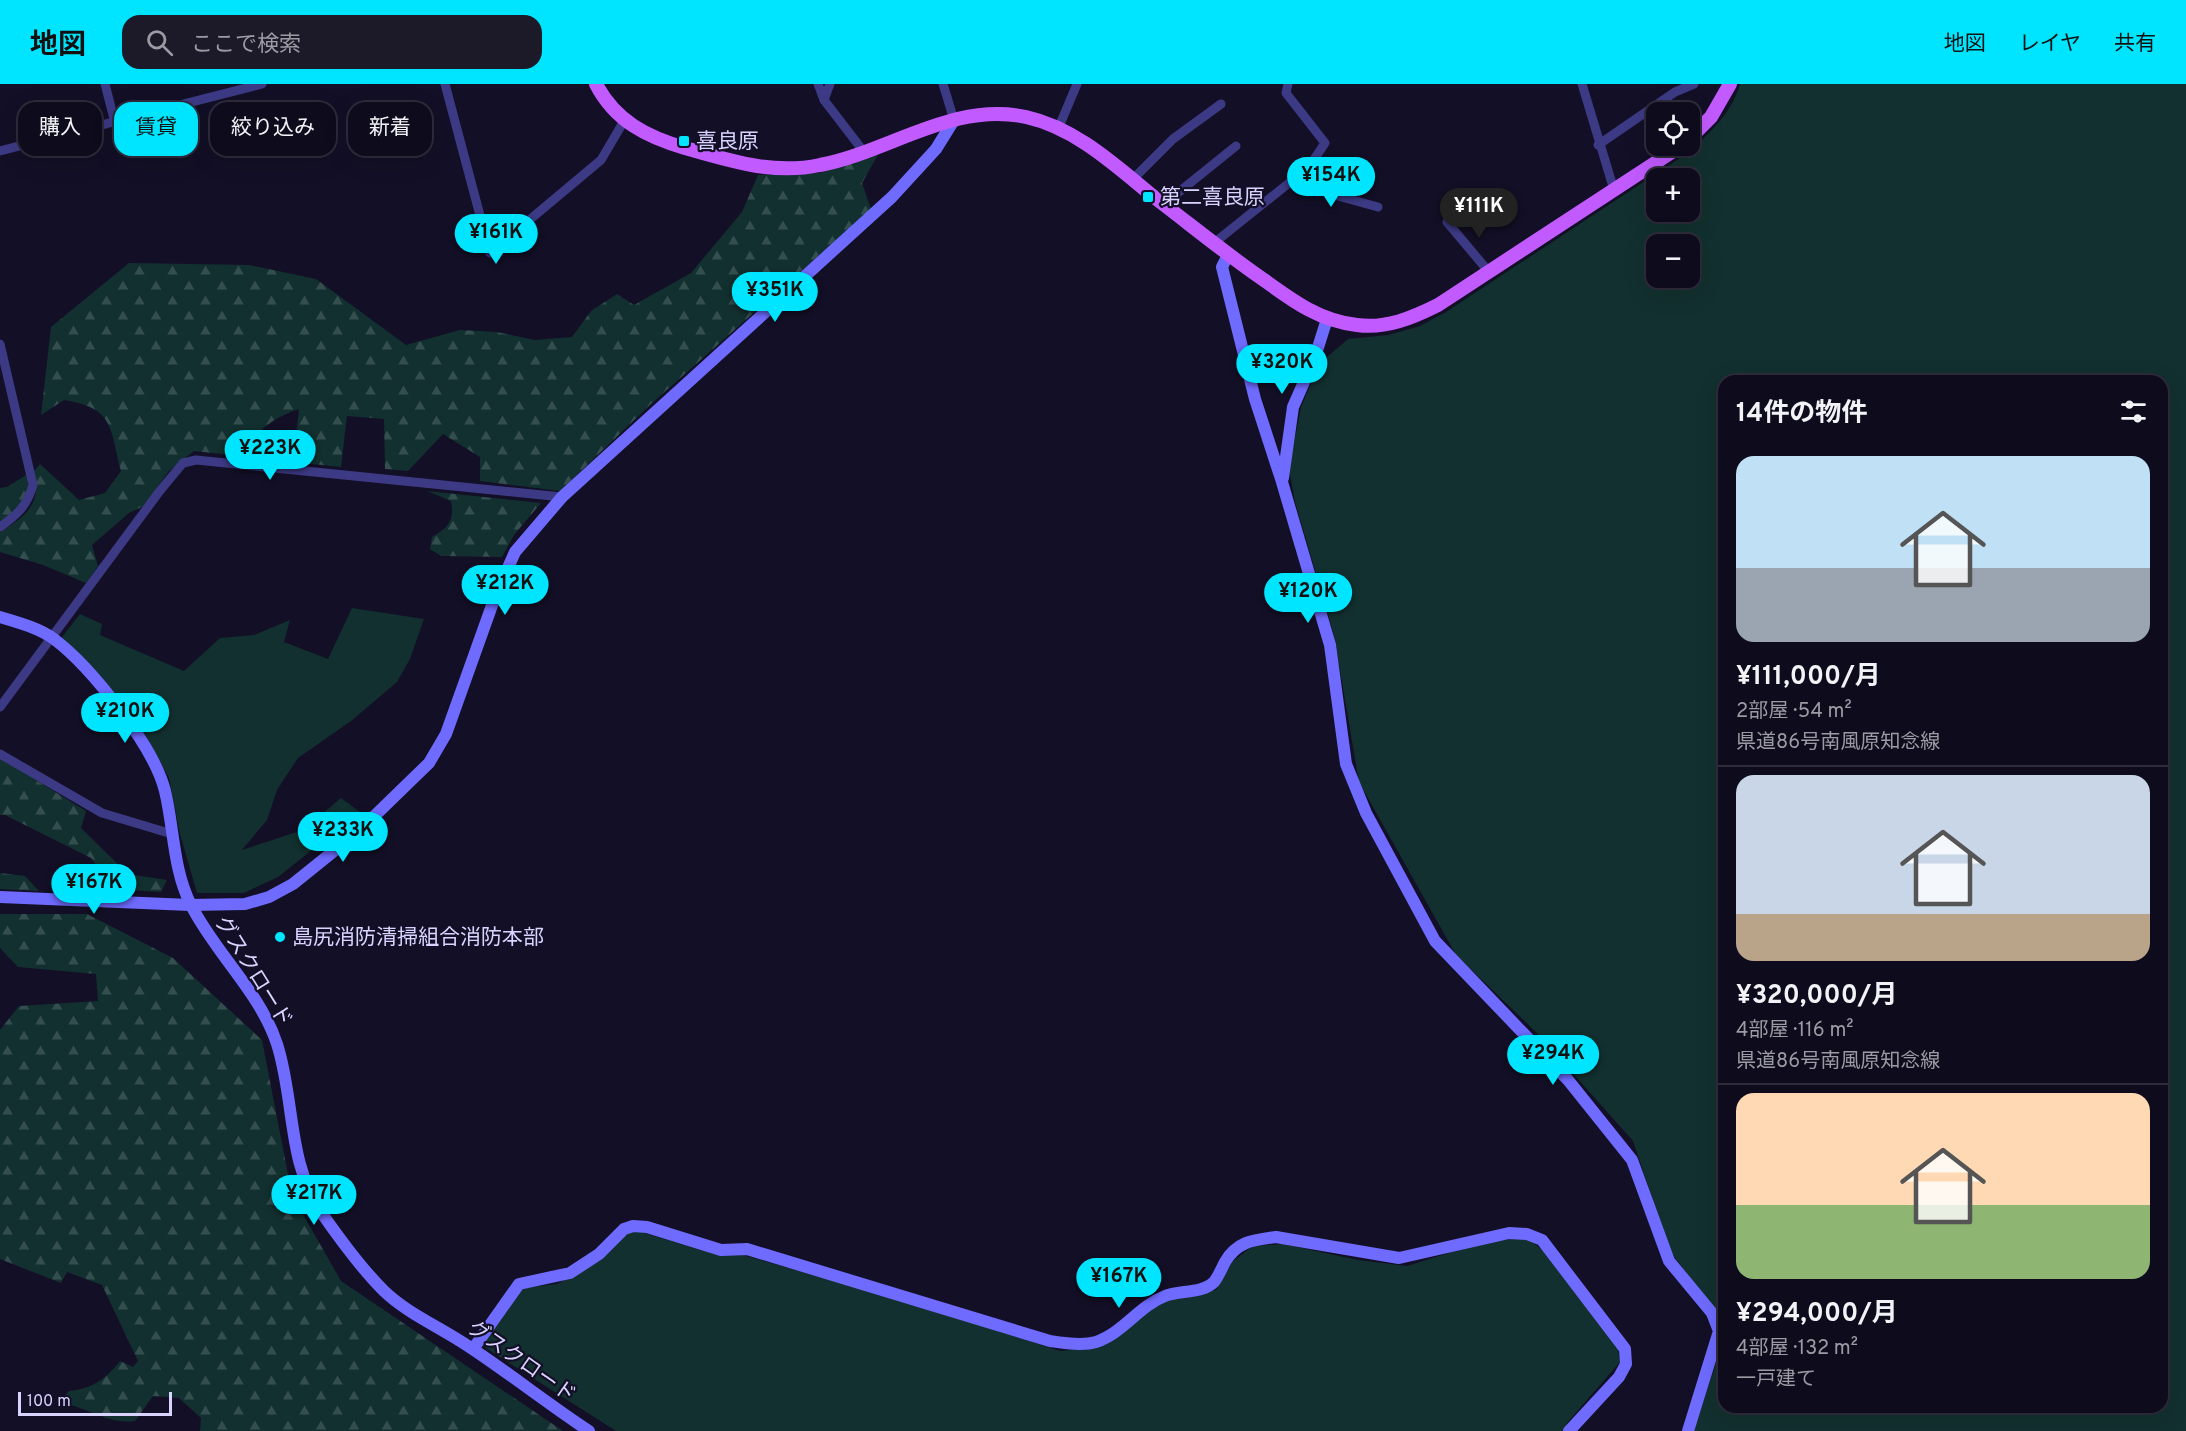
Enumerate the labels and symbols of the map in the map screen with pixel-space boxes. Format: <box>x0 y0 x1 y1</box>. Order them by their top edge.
place label: 喜良原 <box>696 129 759 156</box>
marker: 喜良原 <box>677 134 691 148</box>
pin: ¥154K <box>1289 157 1373 208</box>
place label: 第二喜良原 <box>1160 185 1265 212</box>
pin: ¥111K <box>1437 188 1521 239</box>
marker: 第二喜良原 <box>1141 190 1155 204</box>
pin: ¥161K <box>454 214 538 265</box>
pin: ¥351K <box>733 272 817 323</box>
pin: ¥320K <box>1240 344 1324 395</box>
pin: ¥223K <box>228 430 312 481</box>
pin: ¥212K <box>463 565 547 616</box>
pin: ¥120K <box>1266 573 1350 624</box>
pin: ¥210K <box>83 693 167 744</box>
pin: ¥233K <box>301 812 385 863</box>
pin: ¥167K <box>52 864 136 915</box>
street label: グスクロード <box>208 911 298 1032</box>
place label: 島尻消防清掃組合消防本部 <box>292 925 544 952</box>
marker: 島尻消防清掃組合消防本部 <box>273 930 287 944</box>
pin: ¥294K <box>1511 1035 1595 1086</box>
pin: ¥217K <box>272 1175 356 1226</box>
pin: ¥167K <box>1077 1258 1161 1309</box>
street label: グスクロード <box>462 1315 580 1409</box>
scale bar <box>18 1389 172 1416</box>

